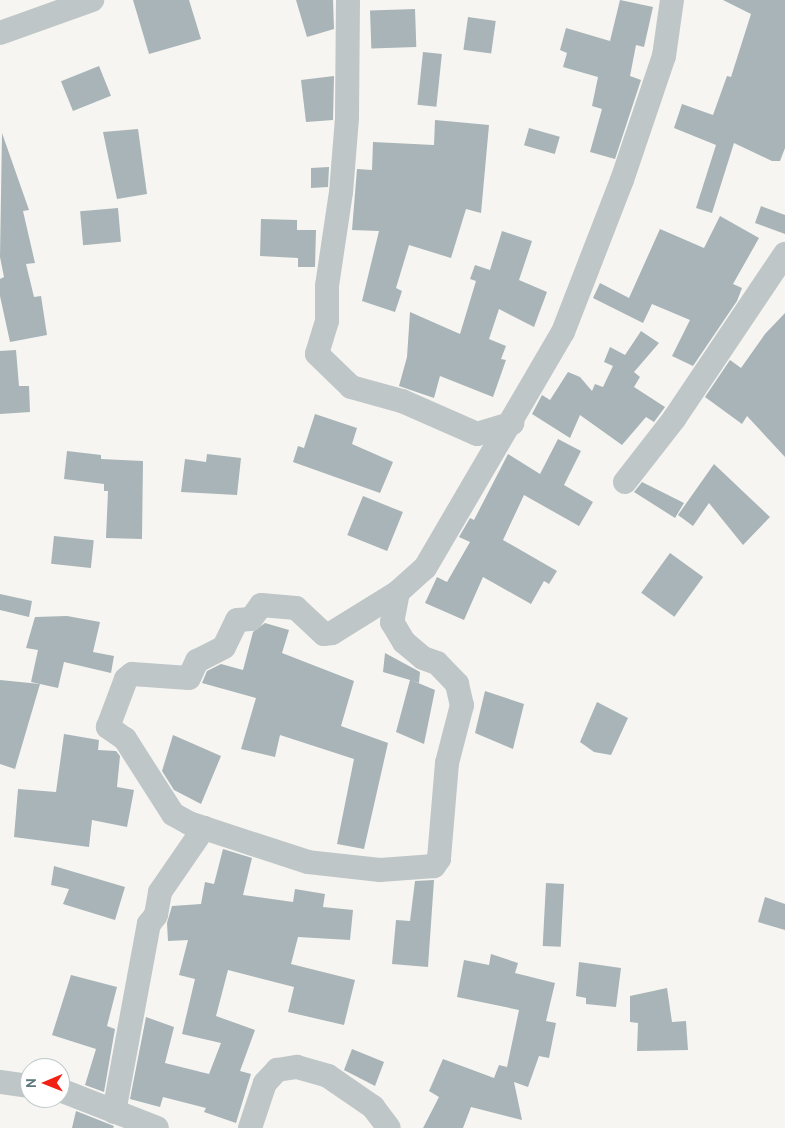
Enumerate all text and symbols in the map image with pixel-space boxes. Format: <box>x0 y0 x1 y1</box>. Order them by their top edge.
north arrow <box>20 1058 70 1108</box>
text: N <box>22 1078 40 1088</box>

